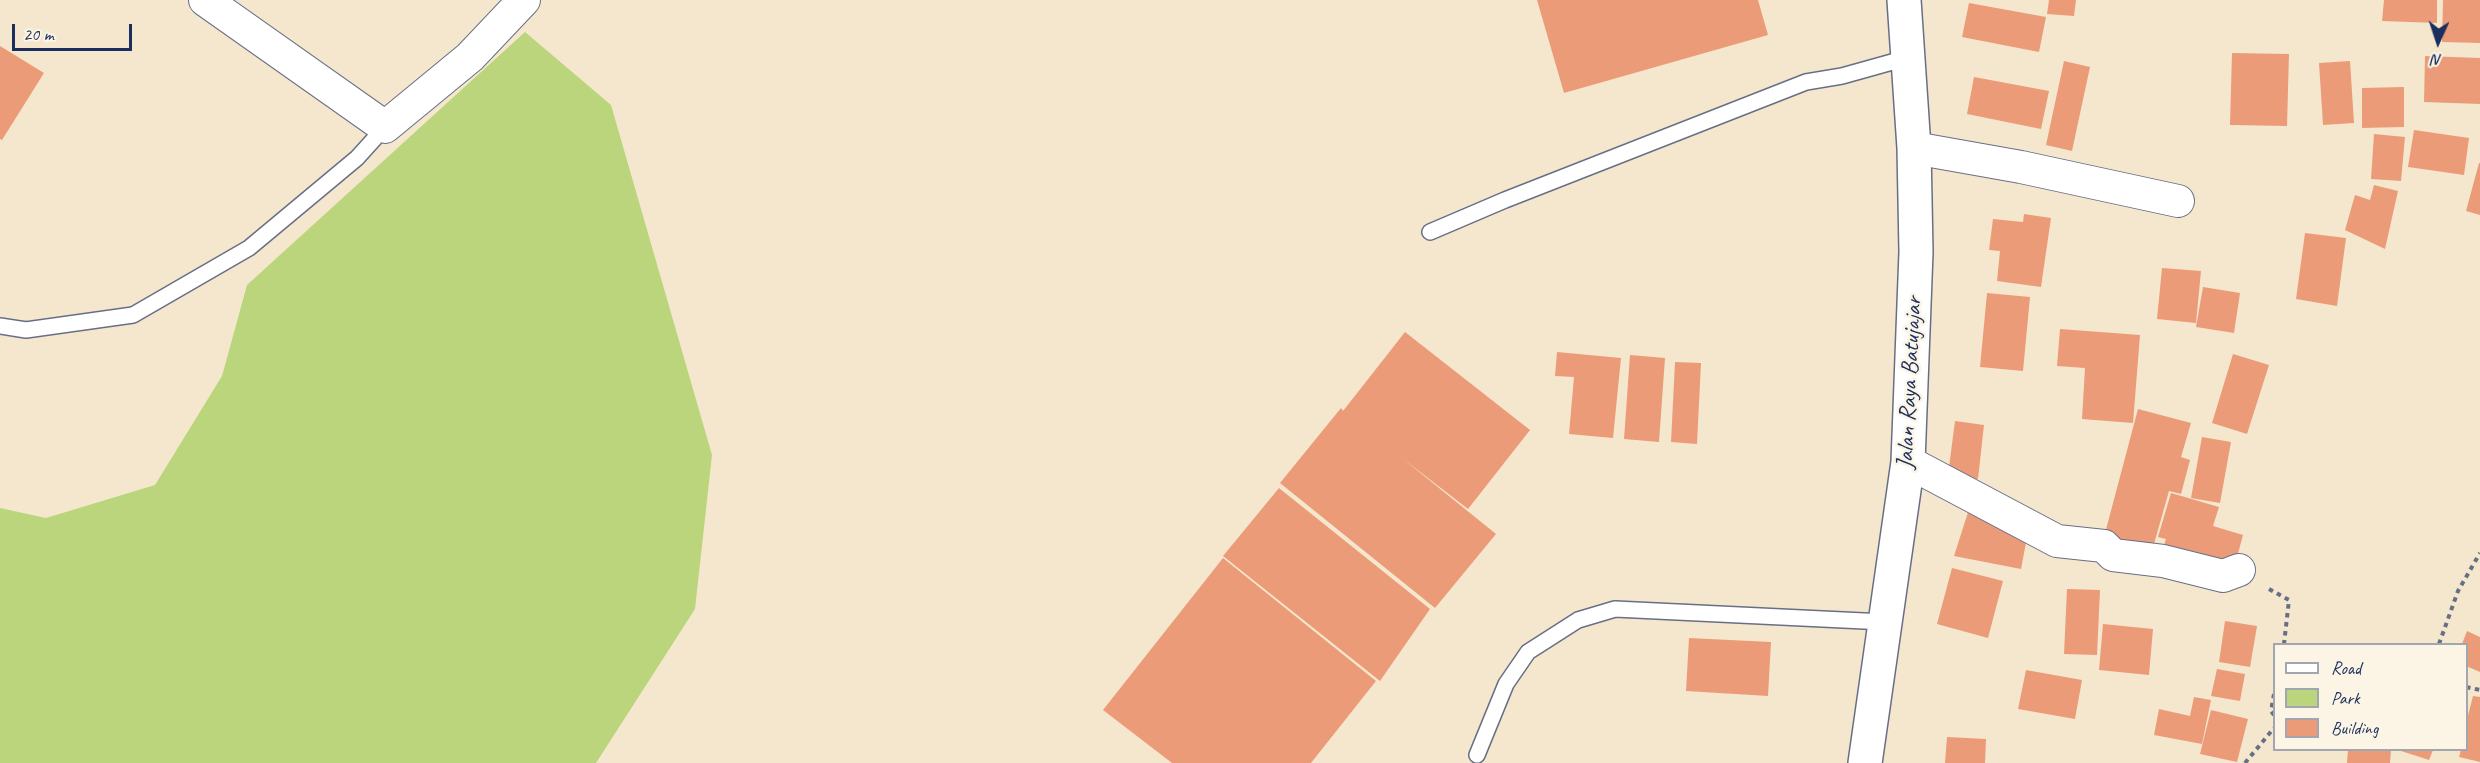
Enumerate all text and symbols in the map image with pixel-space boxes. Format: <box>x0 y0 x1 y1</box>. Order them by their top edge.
scale bar <box>15 12 135 50</box>
north arrow <box>2408 12 2468 72</box>
text: 20 m <box>23 23 54 45</box>
text: N <box>2432 50 2443 70</box>
street label: Jalan Raya Batujajar <box>1891 296 1929 470</box>
legend <box>2273 643 2468 751</box>
text: Road <box>2331 657 2361 679</box>
text: Park <box>2331 687 2360 709</box>
text: Building <box>2331 717 2378 739</box>

